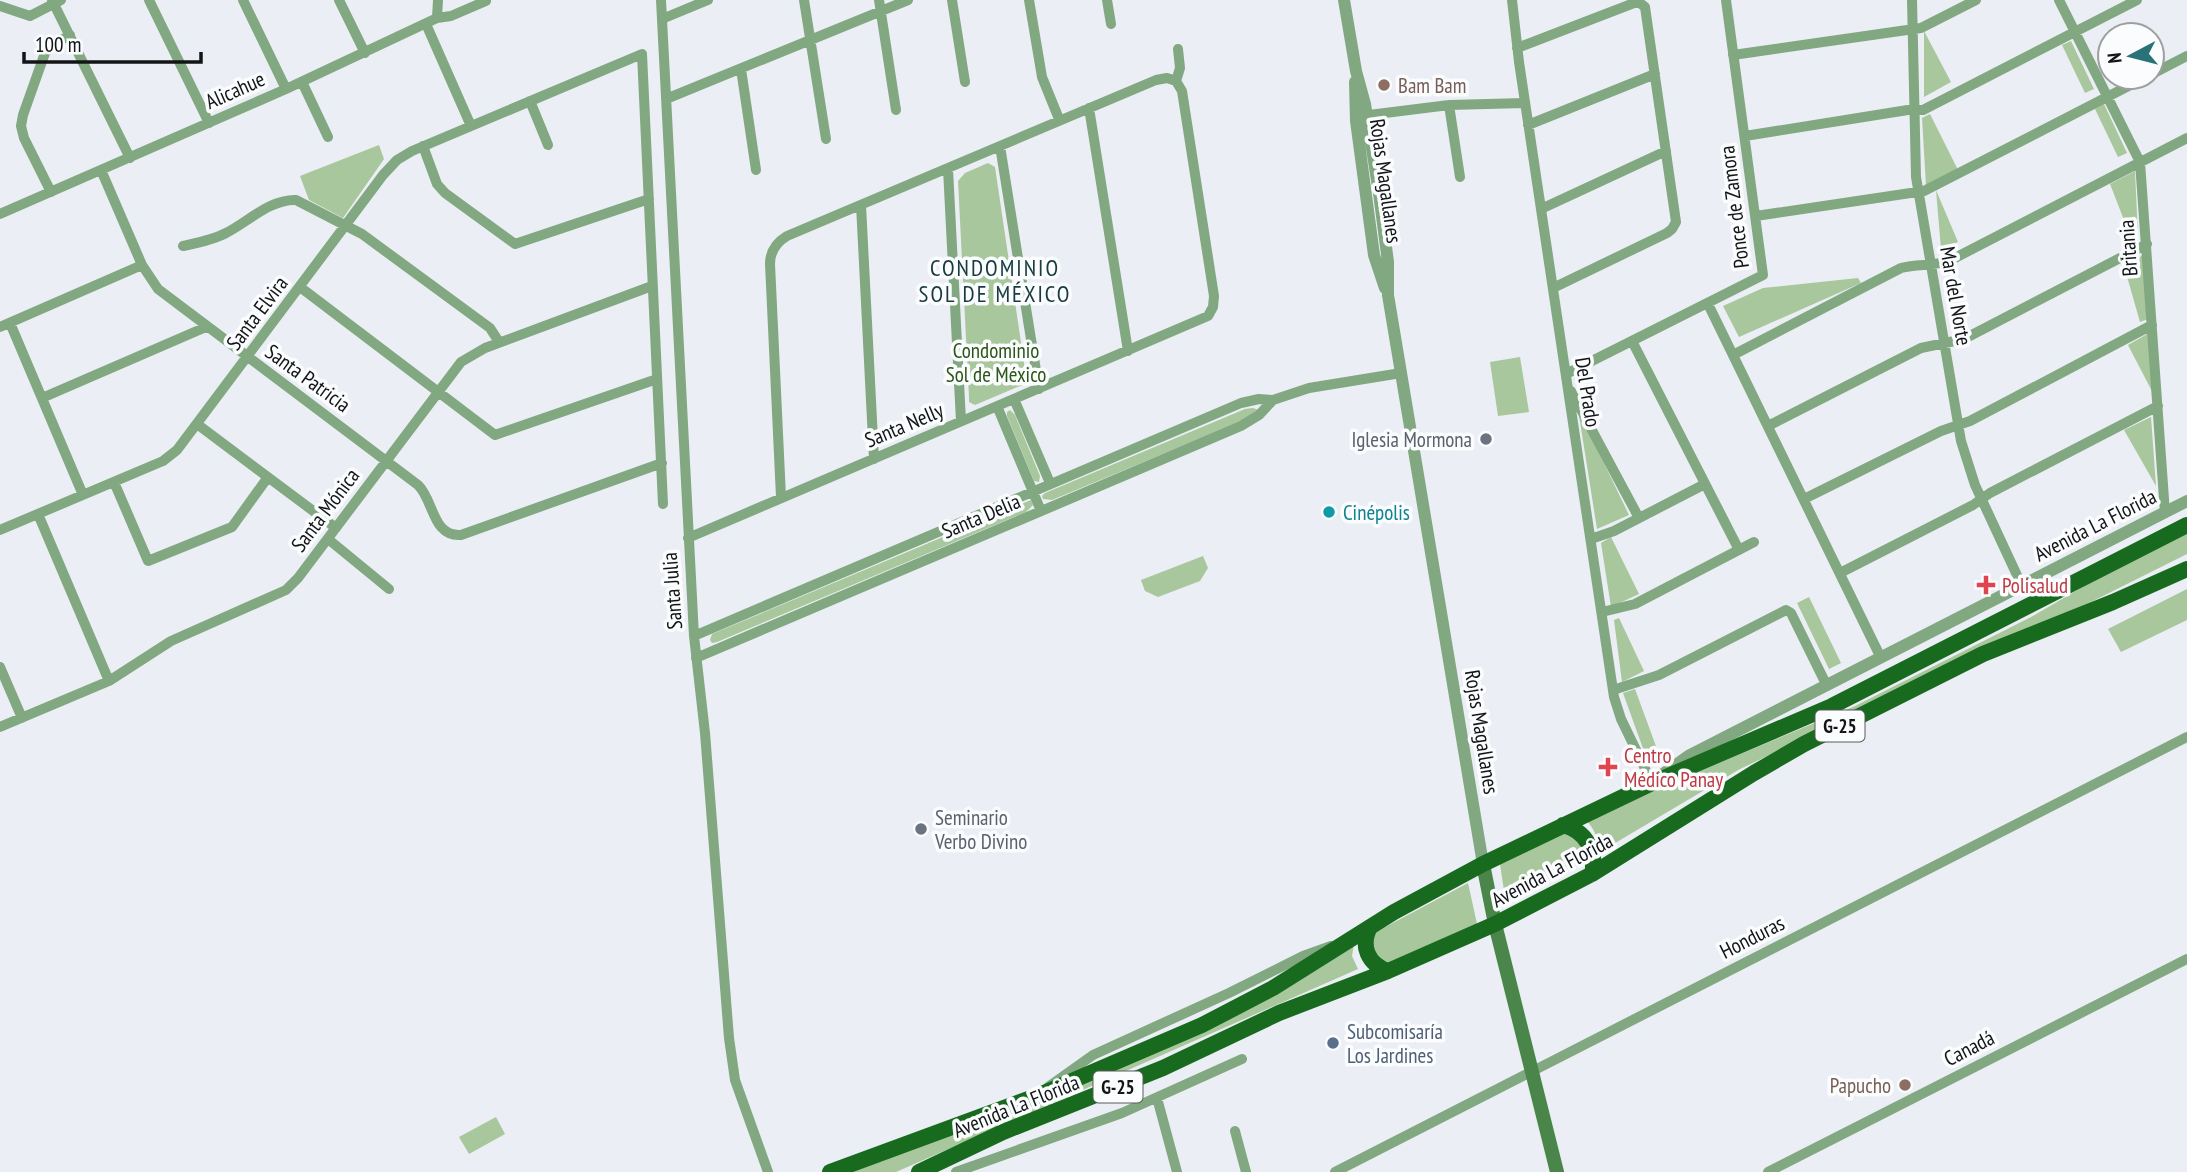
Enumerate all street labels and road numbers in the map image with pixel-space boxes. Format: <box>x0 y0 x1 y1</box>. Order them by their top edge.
street label: Alicahue <box>201 65 269 115</box>
street label: Rojas Magallanes <box>1364 117 1408 245</box>
street label: Ponce de Zamora <box>1713 144 1755 270</box>
street label: Britania <box>2113 219 2143 277</box>
street label: Mar del Norte <box>1934 244 1978 348</box>
street label: Santa Elvira <box>220 271 294 355</box>
street label: Santa Patricia <box>260 338 356 418</box>
street label: Del Prado <box>1569 355 1607 429</box>
street label: Santa Nelly <box>861 396 948 454</box>
street label: Santa Mónica <box>285 463 365 557</box>
street label: Avenida La Florida <box>2029 483 2161 567</box>
street label: Santa Delia <box>938 487 1024 545</box>
street label: Santa Julia <box>656 552 688 630</box>
street label: Rojas Magallanes <box>1459 668 1505 796</box>
road number: G-25 <box>1815 710 1864 741</box>
street label: Avenida La Florida <box>1487 827 1617 913</box>
street label: Honduras <box>1715 909 1789 965</box>
street label: Canadá <box>1939 1024 1999 1072</box>
street label: Avenida La Florida <box>949 1068 1083 1144</box>
road number: G-25 <box>1094 1072 1142 1102</box>

